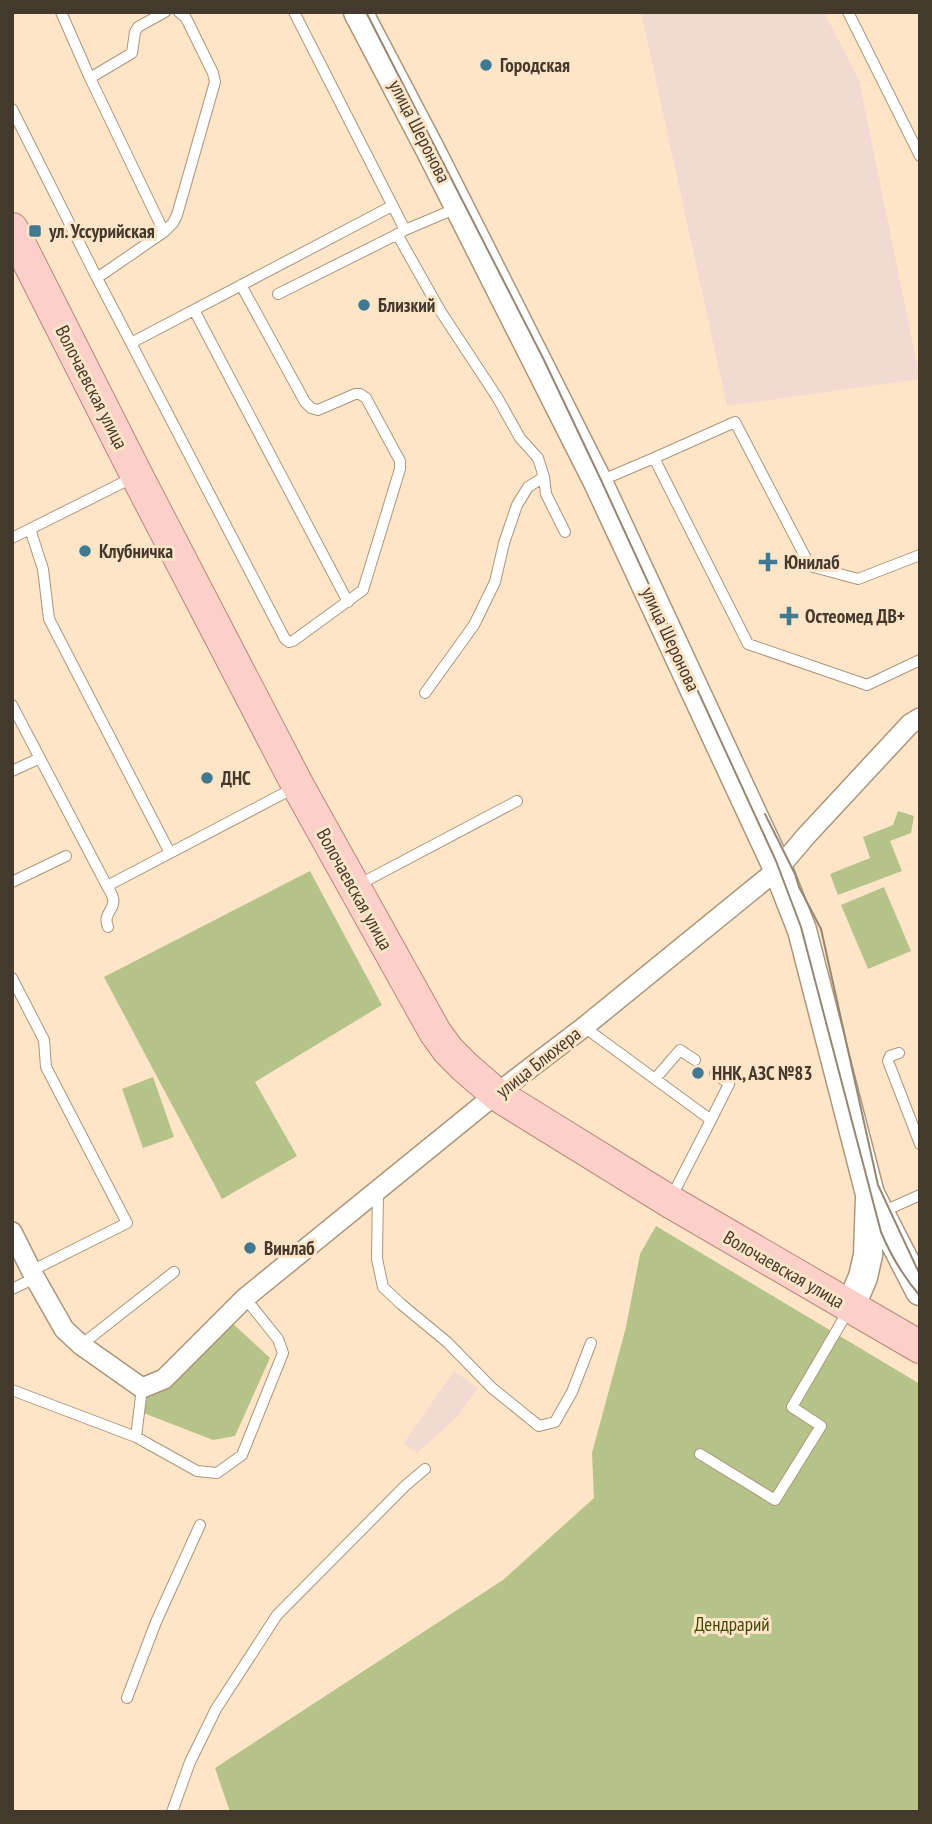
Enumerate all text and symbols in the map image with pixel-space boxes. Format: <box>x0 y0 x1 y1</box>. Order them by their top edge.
place label: Городская <box>500 53 570 77</box>
marker: Городская <box>478 57 494 73</box>
street label: улица Шеронова <box>384 76 456 186</box>
place label: ул. Уссурийская <box>48 219 155 243</box>
marker: ул. Уссурийская <box>27 223 43 239</box>
place label: Близкий <box>378 293 435 317</box>
marker: Близкий <box>356 297 372 313</box>
street label: Волочаевская улица <box>51 321 133 453</box>
place label: Клубничка <box>99 539 173 563</box>
marker: Клубничка <box>77 543 93 559</box>
place label: Юнилаб <box>784 550 840 574</box>
marker: Юнилаб <box>758 552 778 572</box>
street label: улица Шеронова <box>636 583 706 695</box>
place label: Остеомед ДВ+ <box>805 604 905 628</box>
marker: Остеомед ДВ+ <box>779 606 799 626</box>
place label: ДНС <box>221 766 251 790</box>
marker: ДНС <box>199 770 215 786</box>
street label: Волочаевская улица <box>312 824 398 954</box>
street label: улица Блюхера <box>491 1021 585 1103</box>
place label: ННК, АЗС №83 <box>712 1061 813 1085</box>
marker: ННК, АЗС №83 <box>690 1065 706 1081</box>
street label: Волочаевская улица <box>719 1225 849 1313</box>
place label: Винлаб <box>264 1236 315 1260</box>
marker: Винлаб <box>242 1240 258 1256</box>
park label: Дендрарий <box>694 1612 770 1636</box>

